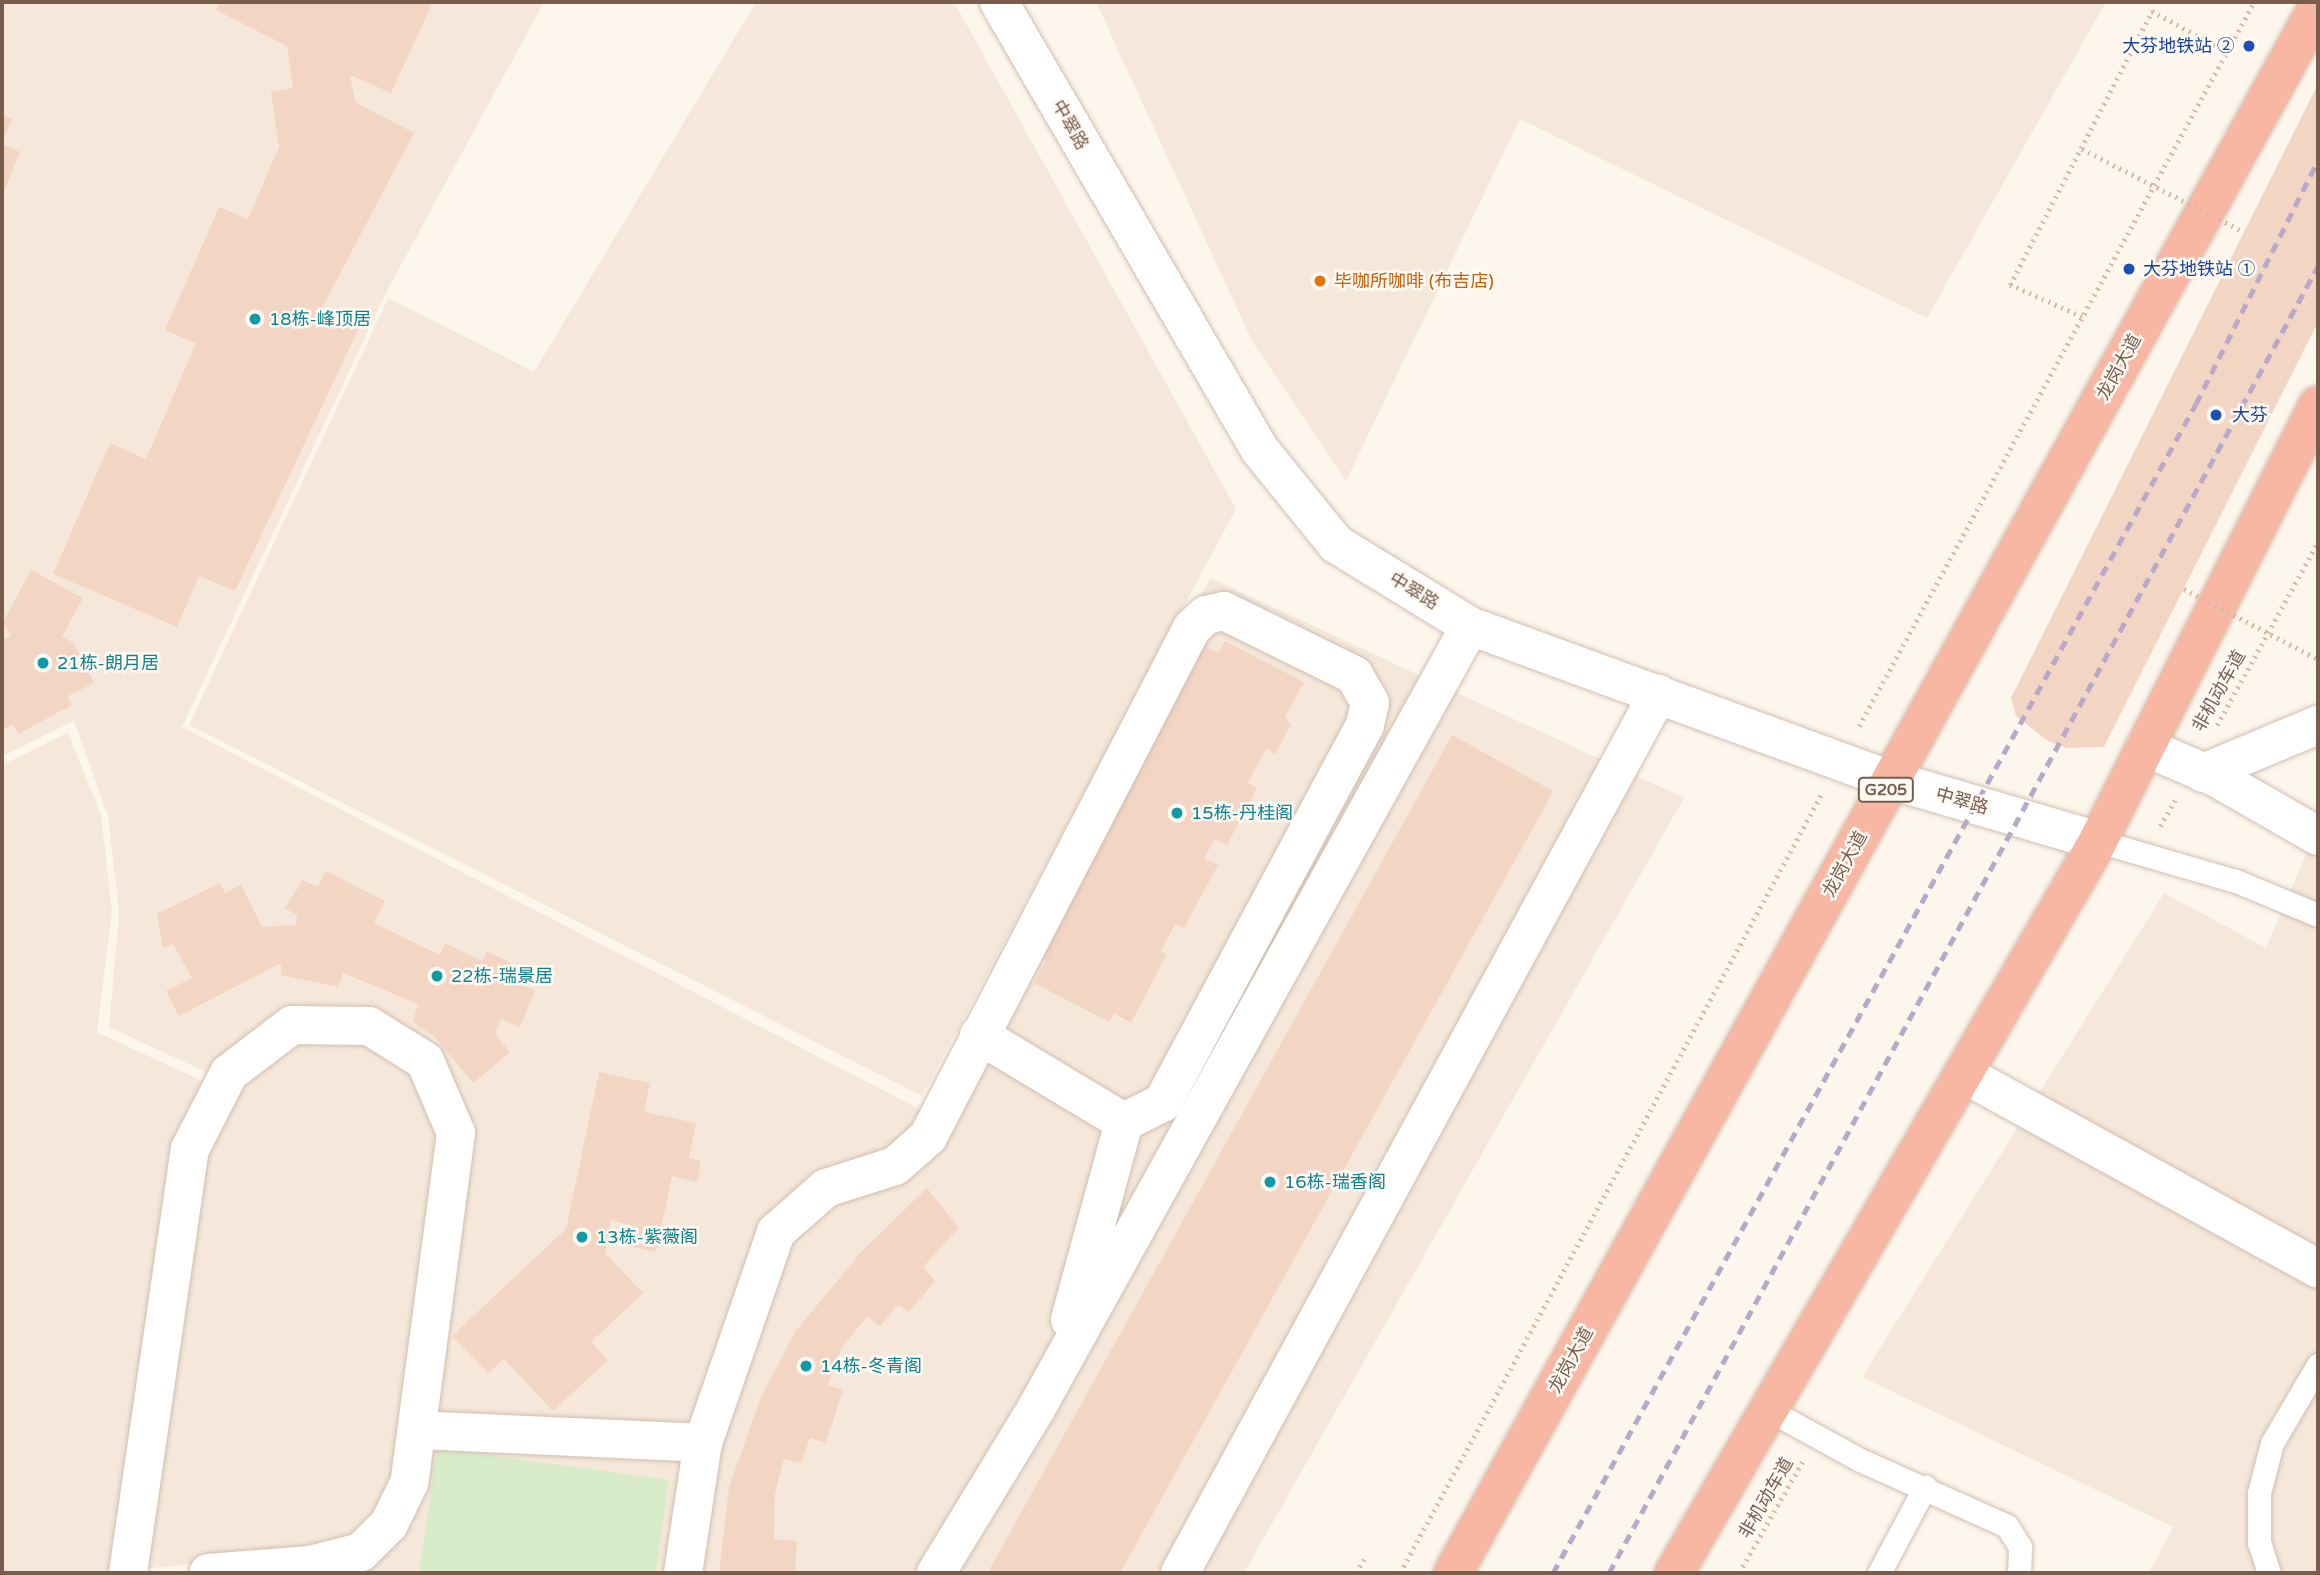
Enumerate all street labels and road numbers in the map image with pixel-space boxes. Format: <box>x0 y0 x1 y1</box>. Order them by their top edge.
street label: 中翠路 <box>1047 96 1093 154</box>
street label: 龙岗大道 <box>2092 330 2146 404</box>
street label: 中翠路 <box>1385 568 1443 614</box>
street label: 非机动车道 <box>2188 646 2250 736</box>
road number: G205 <box>1856 778 1916 803</box>
street label: 中翠路 <box>1933 783 1991 819</box>
street label: 龙岗大道 <box>1818 827 1872 901</box>
street label: 龙岗大道 <box>1544 1323 1598 1397</box>
street label: 非机动车道 <box>1734 1454 1798 1542</box>

